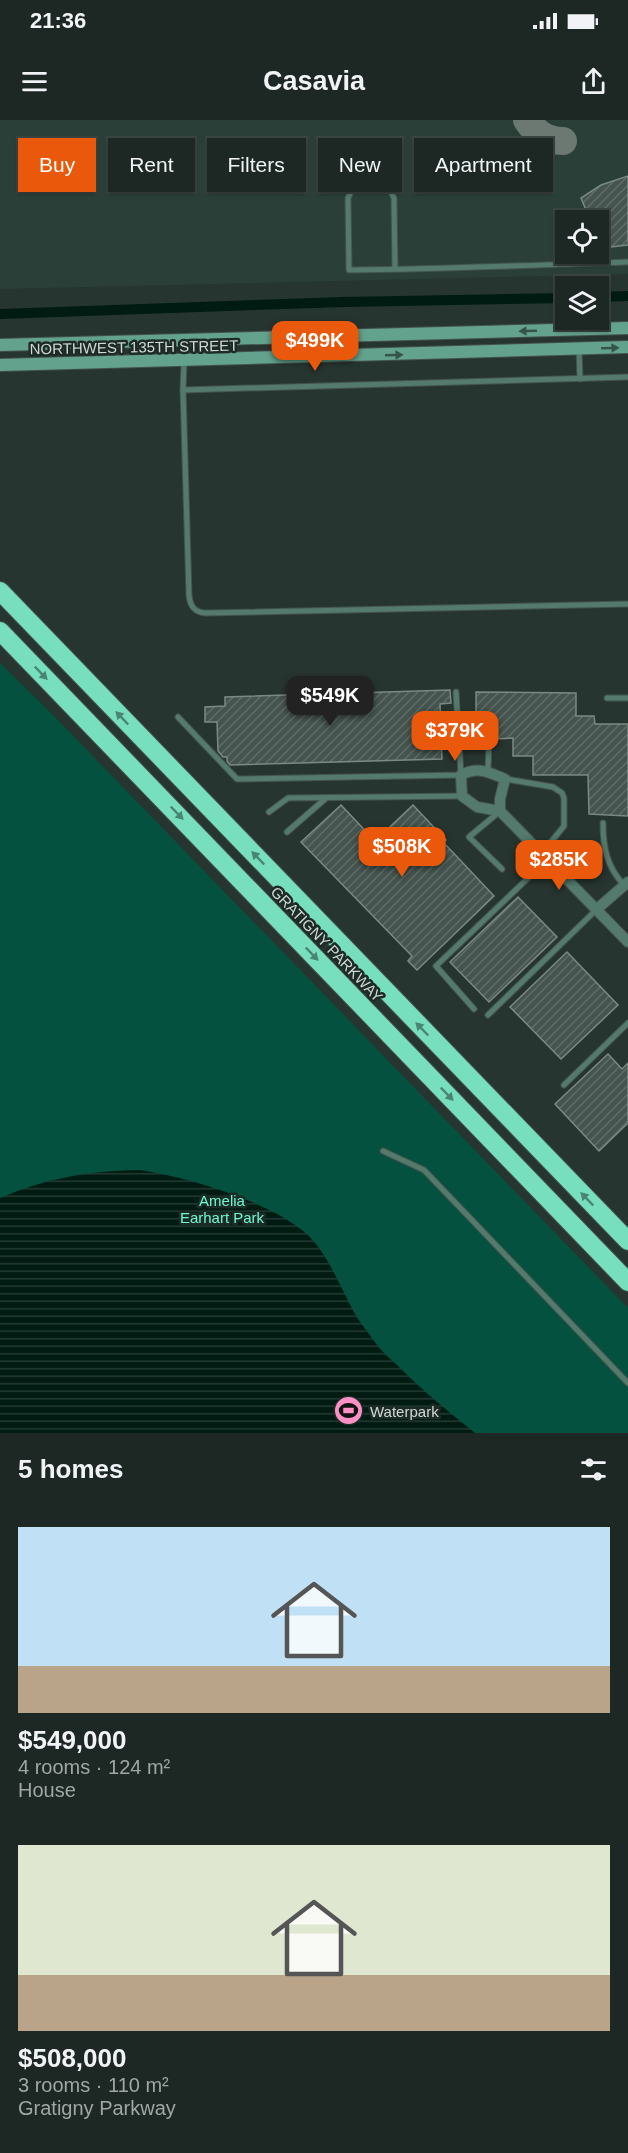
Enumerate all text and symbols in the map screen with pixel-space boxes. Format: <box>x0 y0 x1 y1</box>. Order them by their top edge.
text: 21:36 <box>30 8 86 33</box>
icon: menu <box>18 65 51 98</box>
icon: share <box>577 65 610 98</box>
text: Casavia <box>263 66 365 96</box>
chip: Buy <box>18 138 96 192</box>
chip: Rent <box>108 138 195 192</box>
chip: Filters <box>207 138 306 192</box>
chip: New <box>318 138 402 192</box>
chip: Apartment <box>414 138 553 192</box>
map controls <box>555 210 609 330</box>
button: locate <box>555 210 609 264</box>
button: layers <box>555 276 609 330</box>
pin: $499K <box>273 321 357 372</box>
one-way arrow <box>518 326 537 336</box>
text: $499K <box>286 329 344 351</box>
street label: NORTHWEST 135TH STREET <box>30 337 238 357</box>
one-way arrow <box>601 343 620 352</box>
one-way arrow <box>385 350 404 359</box>
one-way arrow <box>34 666 48 681</box>
pin: $549K <box>288 676 372 727</box>
text: $549K <box>301 684 359 706</box>
one-way arrow <box>116 711 130 725</box>
pin: $379K <box>413 711 497 762</box>
text: $379K <box>426 719 484 741</box>
one-way arrow <box>170 805 183 820</box>
pin: $508K <box>360 827 444 878</box>
text: $508K <box>373 835 431 857</box>
pin: $285K <box>517 840 601 891</box>
text: $285K <box>530 848 588 870</box>
one-way arrow <box>251 851 265 866</box>
street label: GRATIGNY PARKWAY <box>268 883 386 1005</box>
one-way arrow <box>304 946 318 960</box>
one-way arrow <box>416 1022 430 1036</box>
one-way arrow <box>439 1087 453 1101</box>
park label: Amelia Earhart Park <box>180 1192 265 1226</box>
one-way arrow <box>581 1192 595 1206</box>
sports icon: Waterpark <box>333 1395 365 1427</box>
place label: Waterpark <box>370 1403 439 1420</box>
icon: filters <box>577 1453 610 1486</box>
text: 5 homes <box>18 1454 124 1484</box>
icon: home <box>260 1566 368 1674</box>
text: $549,000 <box>18 1725 126 1755</box>
text: 4 rooms · 124 m² <box>18 1756 170 1778</box>
text: House <box>18 1779 76 1801</box>
icon: home <box>260 1884 368 1992</box>
text: $508,000 <box>18 2043 126 2073</box>
text: 3 rooms · 110 m² <box>18 2074 169 2096</box>
text: Gratigny Parkway <box>18 2097 176 2119</box>

